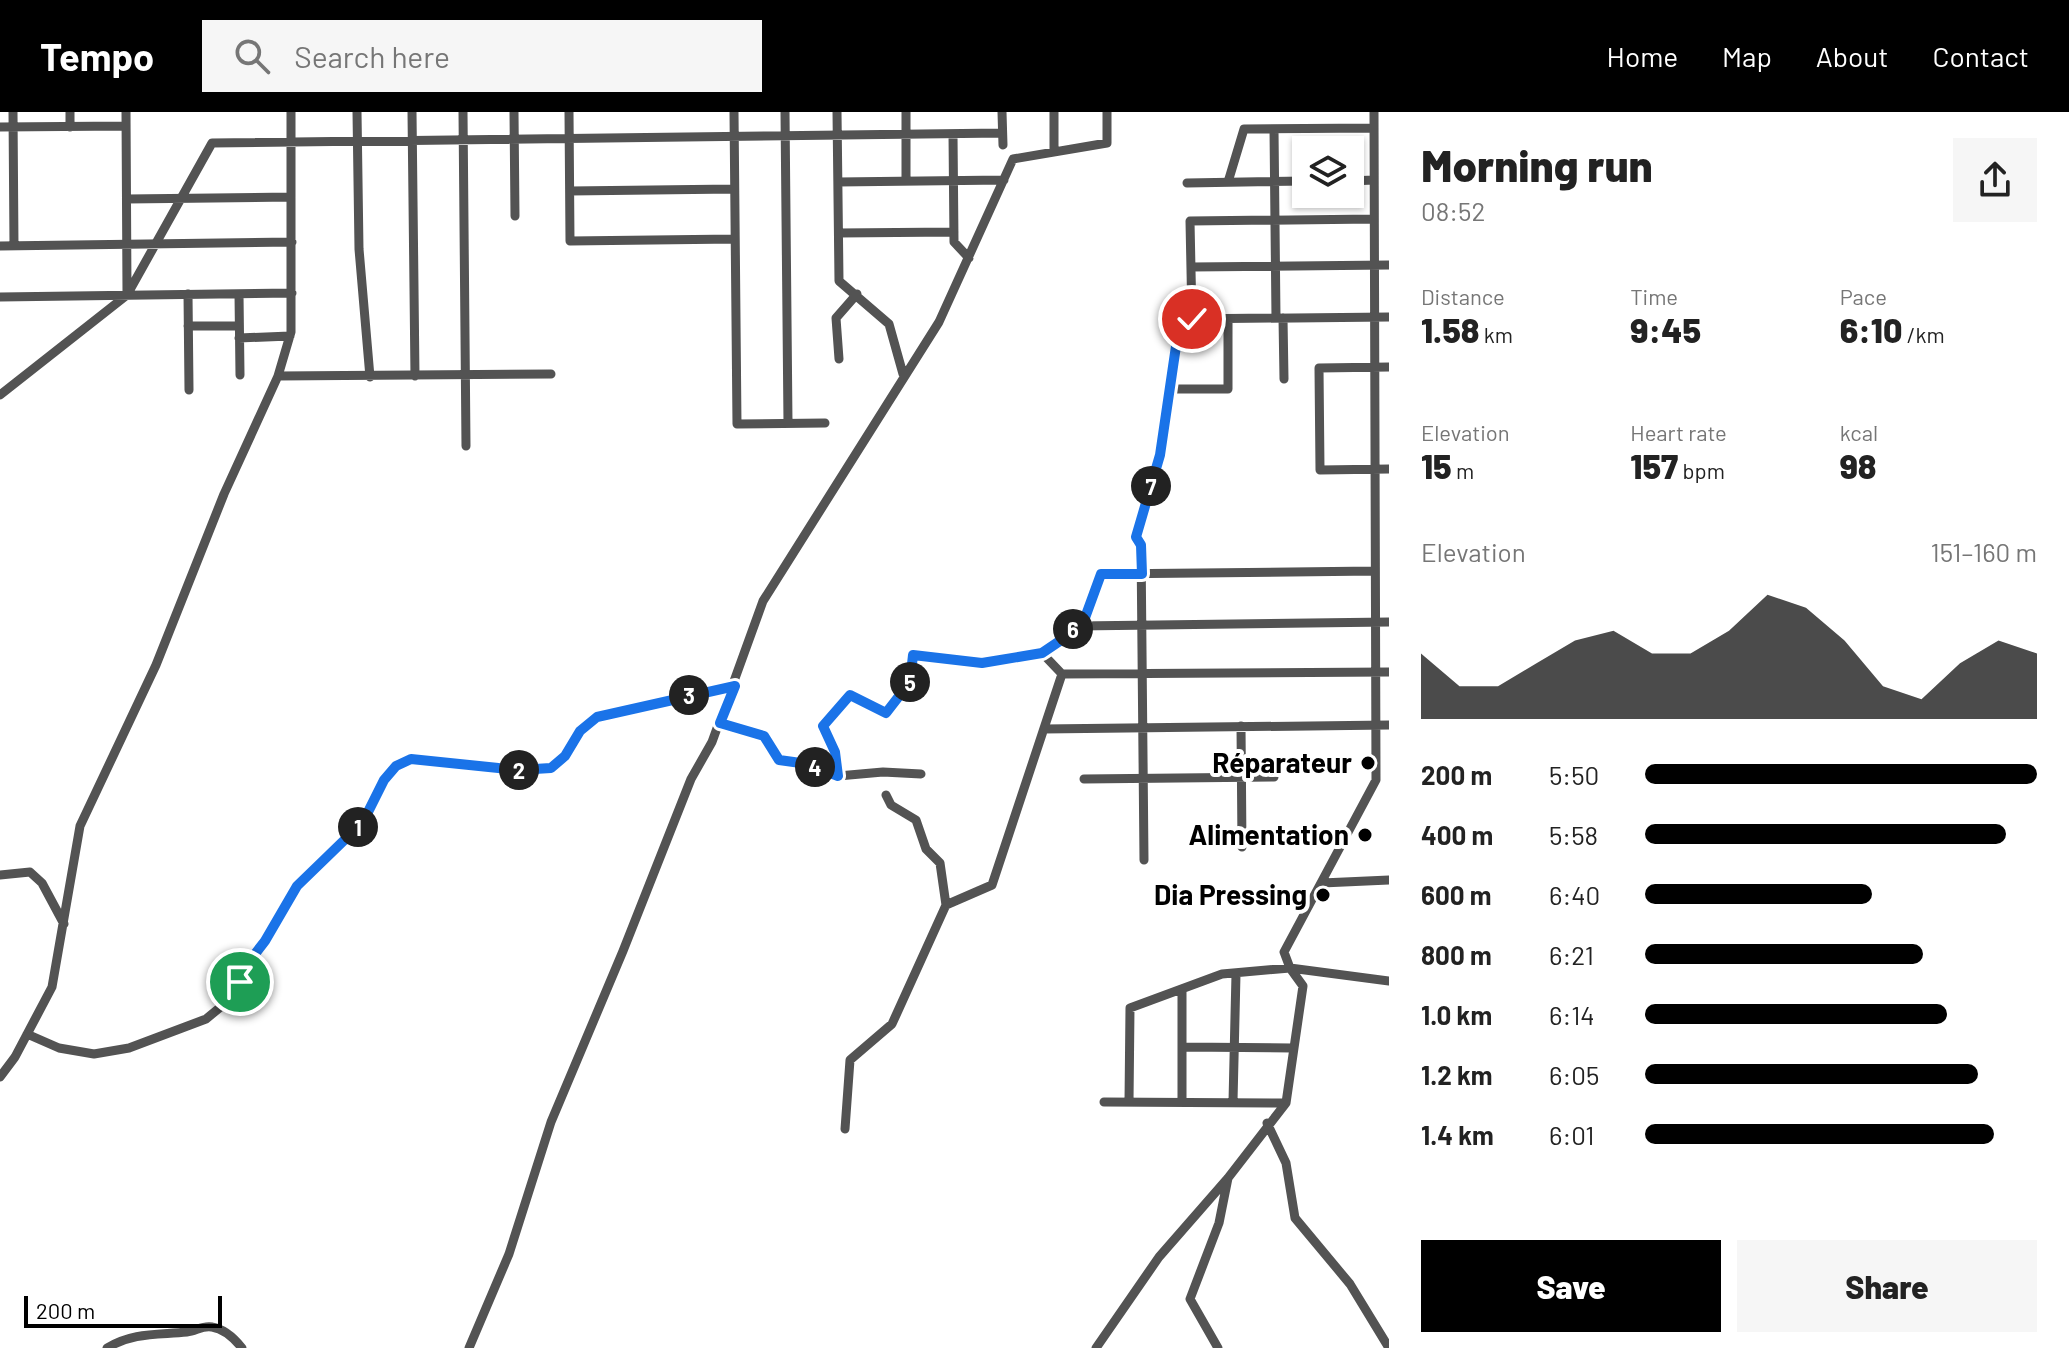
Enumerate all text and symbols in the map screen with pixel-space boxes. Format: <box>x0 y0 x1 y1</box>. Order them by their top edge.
search box <box>202 20 762 92</box>
text: Tempo <box>40 33 154 79</box>
icon: search <box>230 34 274 78</box>
text: Search here <box>294 38 450 74</box>
text: Home <box>1607 39 1678 73</box>
text: Map <box>1722 39 1772 73</box>
text: About <box>1816 39 1888 73</box>
text: Contact <box>1932 39 2029 73</box>
map controls <box>1292 136 1364 208</box>
button: layers <box>1292 136 1364 208</box>
text: Morning run <box>1421 138 1653 191</box>
button: share <box>1953 138 2037 222</box>
text: 08:52 <box>1421 195 1485 226</box>
text: Distance <box>1421 283 1505 309</box>
text: Time <box>1630 283 1678 309</box>
text: Pace <box>1840 283 1887 309</box>
pin <box>1158 285 1226 353</box>
icon: check <box>1170 297 1214 341</box>
text: 1.58 <box>1421 309 1479 350</box>
text: 9:45 <box>1630 309 1701 350</box>
text: 6:10 <box>1840 309 1902 350</box>
text: km <box>1479 321 1513 347</box>
text: /km <box>1902 321 1945 347</box>
text: Elevation <box>1421 419 1510 445</box>
text: Heart rate <box>1630 419 1727 445</box>
text: kcal <box>1840 419 1878 445</box>
text: 15 <box>1421 445 1452 486</box>
text: 157 <box>1630 445 1678 486</box>
text: 98 <box>1840 445 1876 486</box>
text: m <box>1452 457 1474 483</box>
text: bpm <box>1678 457 1725 483</box>
pin: 7 <box>1131 466 1171 506</box>
text: 7 <box>1146 473 1156 499</box>
text: Elevation <box>1421 536 1526 567</box>
text: 151–160 m <box>1931 536 2037 567</box>
pin: 6 <box>1053 609 1093 649</box>
text: 6 <box>1067 616 1079 642</box>
pin: 5 <box>890 662 930 702</box>
text: 5 <box>904 669 916 695</box>
pin: 3 <box>669 675 709 715</box>
text: 3 <box>683 682 695 708</box>
place label: Réparateur <box>1212 745 1352 779</box>
pin: 4 <box>795 747 835 787</box>
pin: 2 <box>499 750 539 790</box>
text: 4 <box>808 754 822 780</box>
marker: Réparateur <box>1359 754 1377 772</box>
text: 2 <box>513 757 525 783</box>
text: 200 m <box>1421 759 1492 790</box>
text: 5:50 <box>1549 759 1599 790</box>
pin: 1 <box>338 807 378 847</box>
text: 1 <box>354 814 362 840</box>
place label: Alimentation <box>1189 817 1349 851</box>
text: 400 m <box>1421 819 1493 850</box>
text: 5:58 <box>1549 819 1598 850</box>
marker: Alimentation <box>1356 826 1374 844</box>
place label: Dia Pressing <box>1154 877 1307 911</box>
text: 600 m <box>1421 879 1492 910</box>
text: 6:40 <box>1549 879 1600 910</box>
marker: Dia Pressing <box>1314 886 1332 904</box>
text: 800 m <box>1421 939 1492 970</box>
text: 6:21 <box>1549 939 1594 970</box>
pin <box>206 948 274 1016</box>
icon: arrive <box>218 960 262 1004</box>
text: 1.0 km <box>1421 999 1492 1030</box>
text: 6:14 <box>1549 999 1595 1030</box>
text: 1.2 km <box>1421 1059 1493 1090</box>
text: 6:05 <box>1549 1059 1599 1090</box>
text: 1.4 km <box>1421 1119 1494 1150</box>
text: 6:01 <box>1549 1119 1594 1150</box>
button: Save <box>1421 1240 1721 1332</box>
button: Share <box>1737 1240 2037 1332</box>
scale bar <box>24 1292 222 1328</box>
text: 200 m <box>36 1297 95 1323</box>

